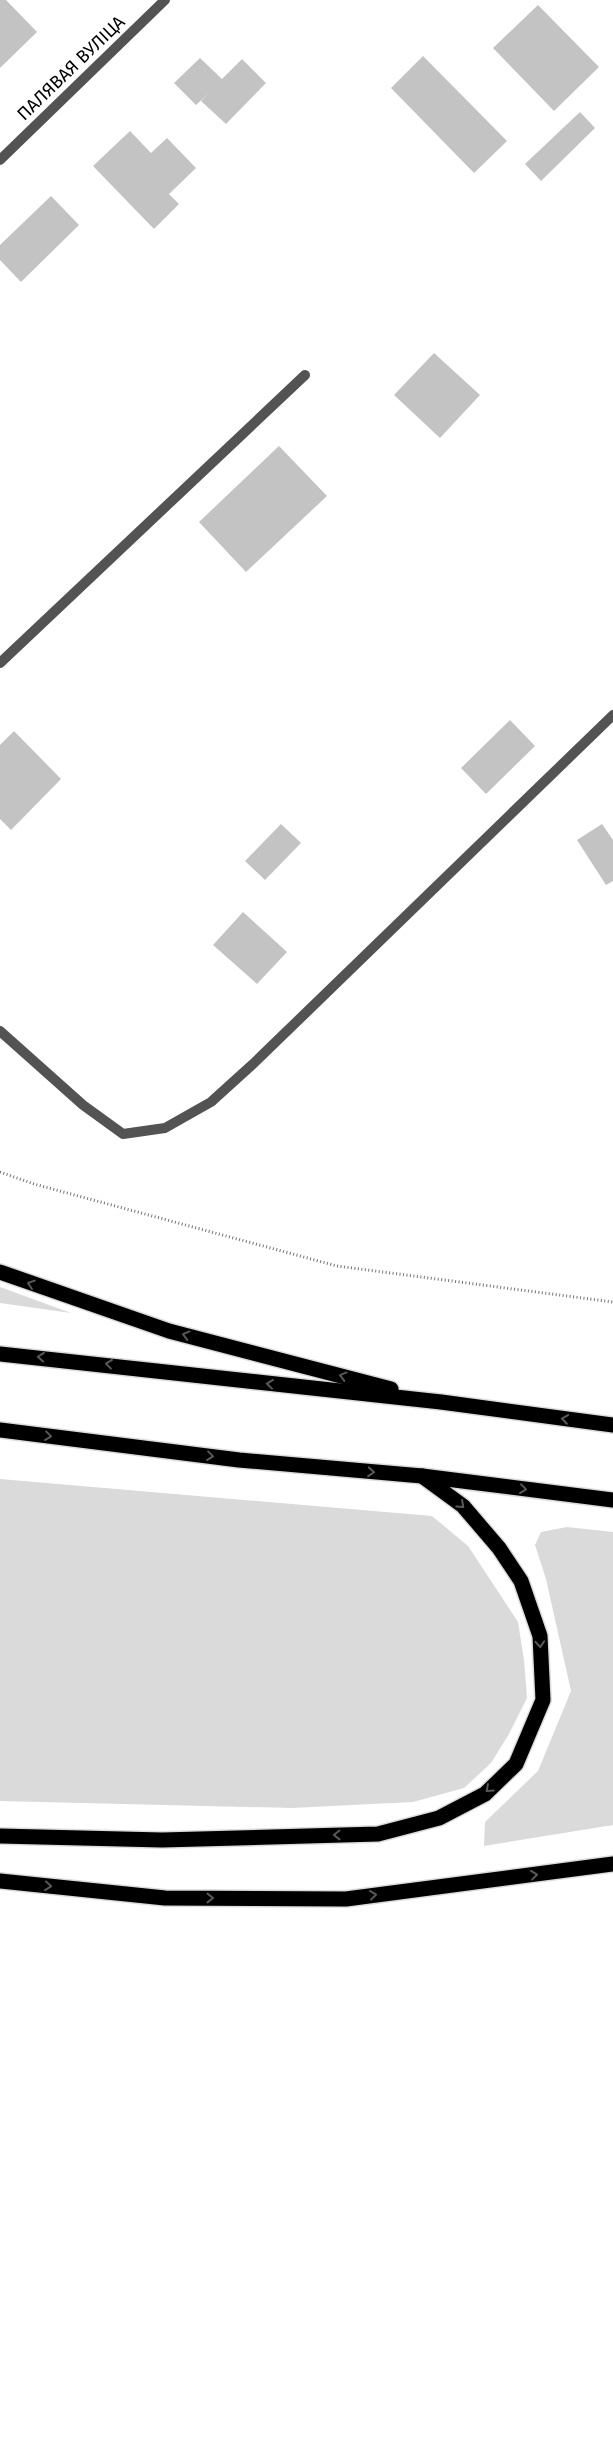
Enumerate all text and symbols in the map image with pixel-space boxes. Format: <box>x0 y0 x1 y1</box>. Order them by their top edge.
street label: ПАЛЯВАЯ ВУЛІЦА <box>13 11 130 125</box>
one-way arrow <box>28 1280 36 1290</box>
one-way arrow <box>182 1331 190 1341</box>
one-way arrow <box>37 1352 45 1363</box>
one-way arrow <box>105 1359 113 1370</box>
one-way arrow <box>339 1372 347 1382</box>
one-way arrow <box>266 1379 274 1390</box>
one-way arrow <box>560 1414 568 1425</box>
one-way arrow <box>45 1430 53 1441</box>
one-way arrow <box>205 1451 214 1461</box>
one-way arrow <box>368 1466 376 1477</box>
one-way arrow <box>519 1483 527 1494</box>
one-way arrow <box>455 1500 464 1509</box>
one-way arrow <box>534 1640 545 1648</box>
one-way arrow <box>486 1783 495 1792</box>
one-way arrow <box>332 1830 340 1841</box>
one-way arrow <box>530 1870 538 1881</box>
one-way arrow <box>45 1880 53 1891</box>
one-way arrow <box>369 1890 377 1901</box>
one-way arrow <box>207 1893 215 1903</box>

